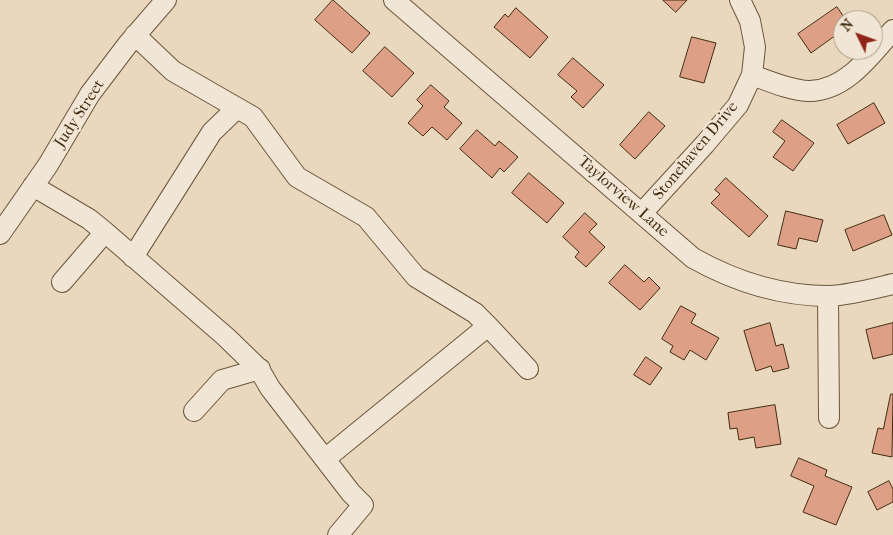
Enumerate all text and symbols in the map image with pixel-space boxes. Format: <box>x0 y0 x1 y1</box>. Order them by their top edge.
north arrow <box>833 10 883 60</box>
text: N <box>837 16 857 35</box>
street label: Judy Street <box>51 76 109 152</box>
street label: Stonehaven Drive <box>649 98 743 204</box>
street label: Taylorview Lane <box>574 152 672 242</box>

